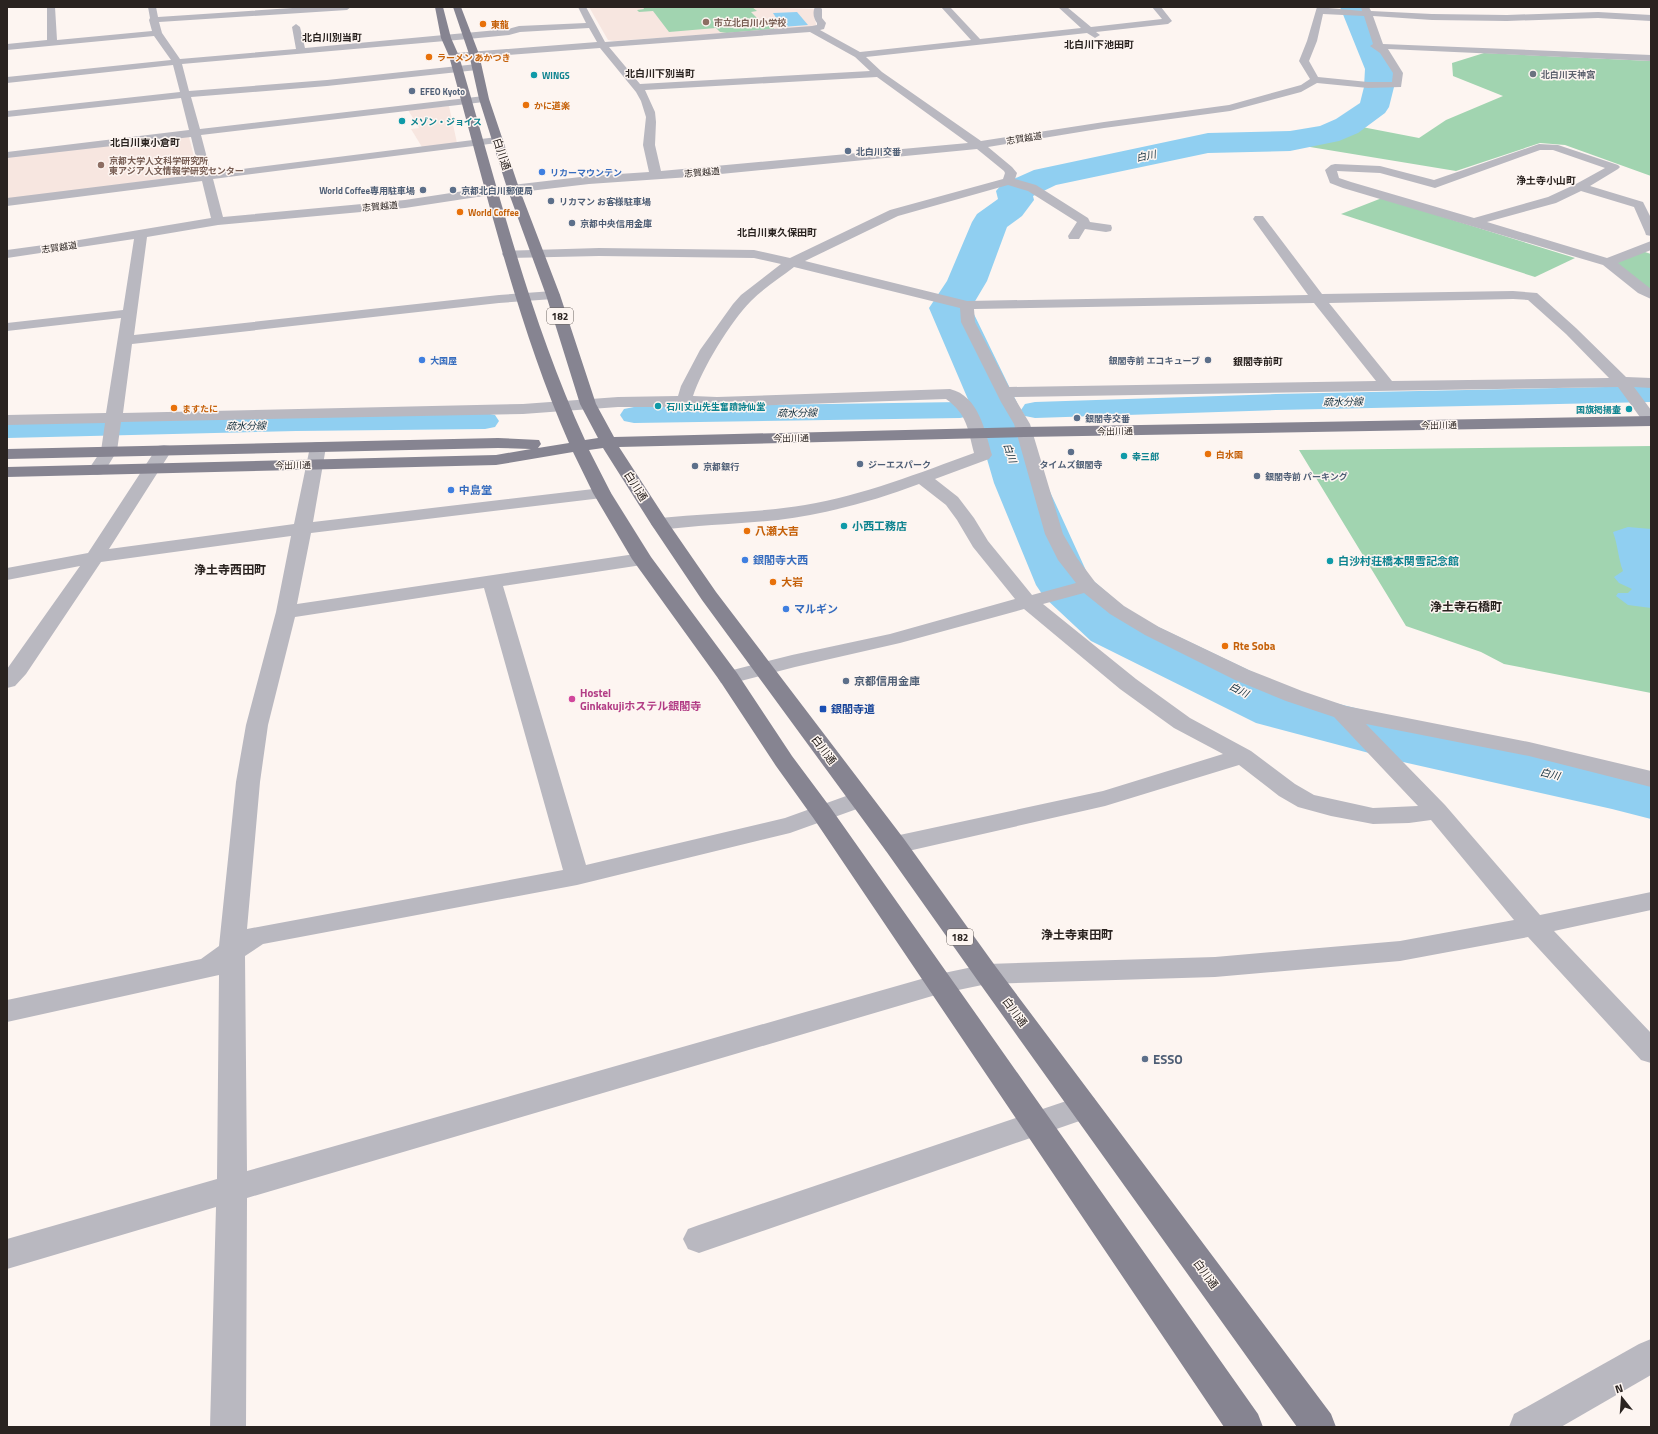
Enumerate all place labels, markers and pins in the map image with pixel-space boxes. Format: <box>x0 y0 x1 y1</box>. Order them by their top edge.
place label: 市立北白川小学校 <box>714 16 787 29</box>
marker: 市立北白川小学校 <box>701 17 711 27</box>
place label: 東龍 <box>491 18 509 31</box>
marker: 東龍 <box>478 19 488 29</box>
place label: ラーメン あかつき <box>437 51 511 64</box>
marker: ラーメン あかつき <box>424 52 434 62</box>
place label: 北白川天神宮 <box>1541 68 1595 81</box>
place label: WINGS <box>542 69 570 82</box>
marker: 北白川天神宮 <box>1528 69 1538 79</box>
marker: WINGS <box>529 70 539 80</box>
place label: EFEO Kyoto <box>420 85 465 98</box>
marker: EFEO Kyoto <box>407 86 417 96</box>
place label: かに道楽 <box>534 99 570 112</box>
marker: かに道楽 <box>521 100 531 110</box>
place label: メゾン・ジョイス <box>410 115 482 128</box>
marker: メゾン・ジョイス <box>397 116 407 126</box>
place label: 北白川交番 <box>856 145 901 158</box>
marker: 北白川交番 <box>843 146 853 156</box>
place label: 京都大学人文科学研究所 東アジア人文情報学研究センター <box>109 154 244 177</box>
marker: 京都大学人文科学研究所 東アジア人文情報学研究センター <box>96 160 106 170</box>
place label: リカーマウンテン <box>550 166 622 179</box>
marker: リカーマウンテン <box>537 167 547 177</box>
place label: World Coffee専用駐車場 <box>319 184 415 197</box>
place label: 京都北白川郵便局 <box>461 184 533 197</box>
marker: World Coffee専用駐車場 <box>418 185 428 195</box>
marker: 京都北白川郵便局 <box>448 185 458 195</box>
place label: リカマン お客様駐車場 <box>559 195 651 208</box>
marker: リカマン お客様駐車場 <box>546 196 556 206</box>
place label: World Coffee <box>468 206 519 219</box>
marker: World Coffee <box>455 207 465 217</box>
place label: 京都中央信用金庫 <box>580 217 652 230</box>
marker: 京都中央信用金庫 <box>567 218 577 228</box>
place label: 大国屋 <box>430 354 457 367</box>
place label: 銀閣寺前 エコキューブ <box>1109 354 1200 367</box>
marker: 大国屋 <box>417 355 427 365</box>
marker: 銀閣寺前 エコキューブ <box>1203 355 1213 365</box>
place label: 石川丈山先生奮蹟詩仙堂 <box>666 400 765 413</box>
marker: 石川丈山先生奮蹟詩仙堂 <box>653 401 663 411</box>
place label: ますたに <box>182 402 218 415</box>
marker: ますたに <box>169 403 179 413</box>
place label: 国旗掲揚壷 <box>1576 403 1621 416</box>
marker: 国旗掲揚壷 <box>1624 404 1634 414</box>
place label: 銀閣寺交番 <box>1085 412 1130 425</box>
marker: 銀閣寺交番 <box>1072 413 1082 423</box>
marker: タイムズ銀閣寺 <box>1066 447 1076 457</box>
place label: 白水園 <box>1216 448 1243 461</box>
marker: 白水園 <box>1203 449 1213 459</box>
place label: 幸三郎 <box>1132 450 1159 463</box>
marker: 幸三郎 <box>1119 451 1129 461</box>
place label: ジーエスパーク <box>868 458 931 471</box>
place label: タイムズ銀閣寺 <box>1040 458 1102 471</box>
marker: ジーエスパーク <box>855 459 865 469</box>
place label: 京都銀行 <box>703 460 740 473</box>
marker: 京都銀行 <box>690 461 700 471</box>
place label: 銀閣寺前 パーキング <box>1265 470 1348 483</box>
marker: 銀閣寺前 パーキング <box>1252 471 1262 481</box>
place label: 中島堂 <box>459 482 492 498</box>
marker: 中島堂 <box>446 485 456 495</box>
place label: 小西工務店 <box>852 518 907 534</box>
marker: 小西工務店 <box>839 521 849 531</box>
place label: 八瀬大吉 <box>755 523 799 539</box>
marker: 八瀬大吉 <box>742 526 752 536</box>
place label: 銀閣寺大西 <box>753 552 808 568</box>
place label: 白沙村荘橋本関雪記念館 <box>1338 553 1459 569</box>
marker: 銀閣寺大西 <box>740 555 750 565</box>
marker: 白沙村荘橋本関雪記念館 <box>1325 556 1335 566</box>
place label: 大岩 <box>781 574 803 590</box>
marker: 大岩 <box>768 577 778 587</box>
place label: マルギン <box>794 601 838 617</box>
marker: マルギン <box>781 604 791 614</box>
place label: Rte Soba <box>1233 638 1276 654</box>
marker: Rte Soba <box>1220 641 1230 651</box>
place label: 京都信用金庫 <box>854 673 920 689</box>
marker: 京都信用金庫 <box>841 676 851 686</box>
place label: Hostel Ginkakujiホステル銀閣寺 <box>580 685 701 714</box>
marker: Hostel Ginkakujiホステル銀閣寺 <box>567 694 577 704</box>
place label: 銀閣寺道 <box>831 701 875 717</box>
marker: 銀閣寺道 <box>818 704 828 714</box>
place label: ESSO <box>1153 1049 1183 1069</box>
marker: ESSO <box>1140 1054 1150 1064</box>

